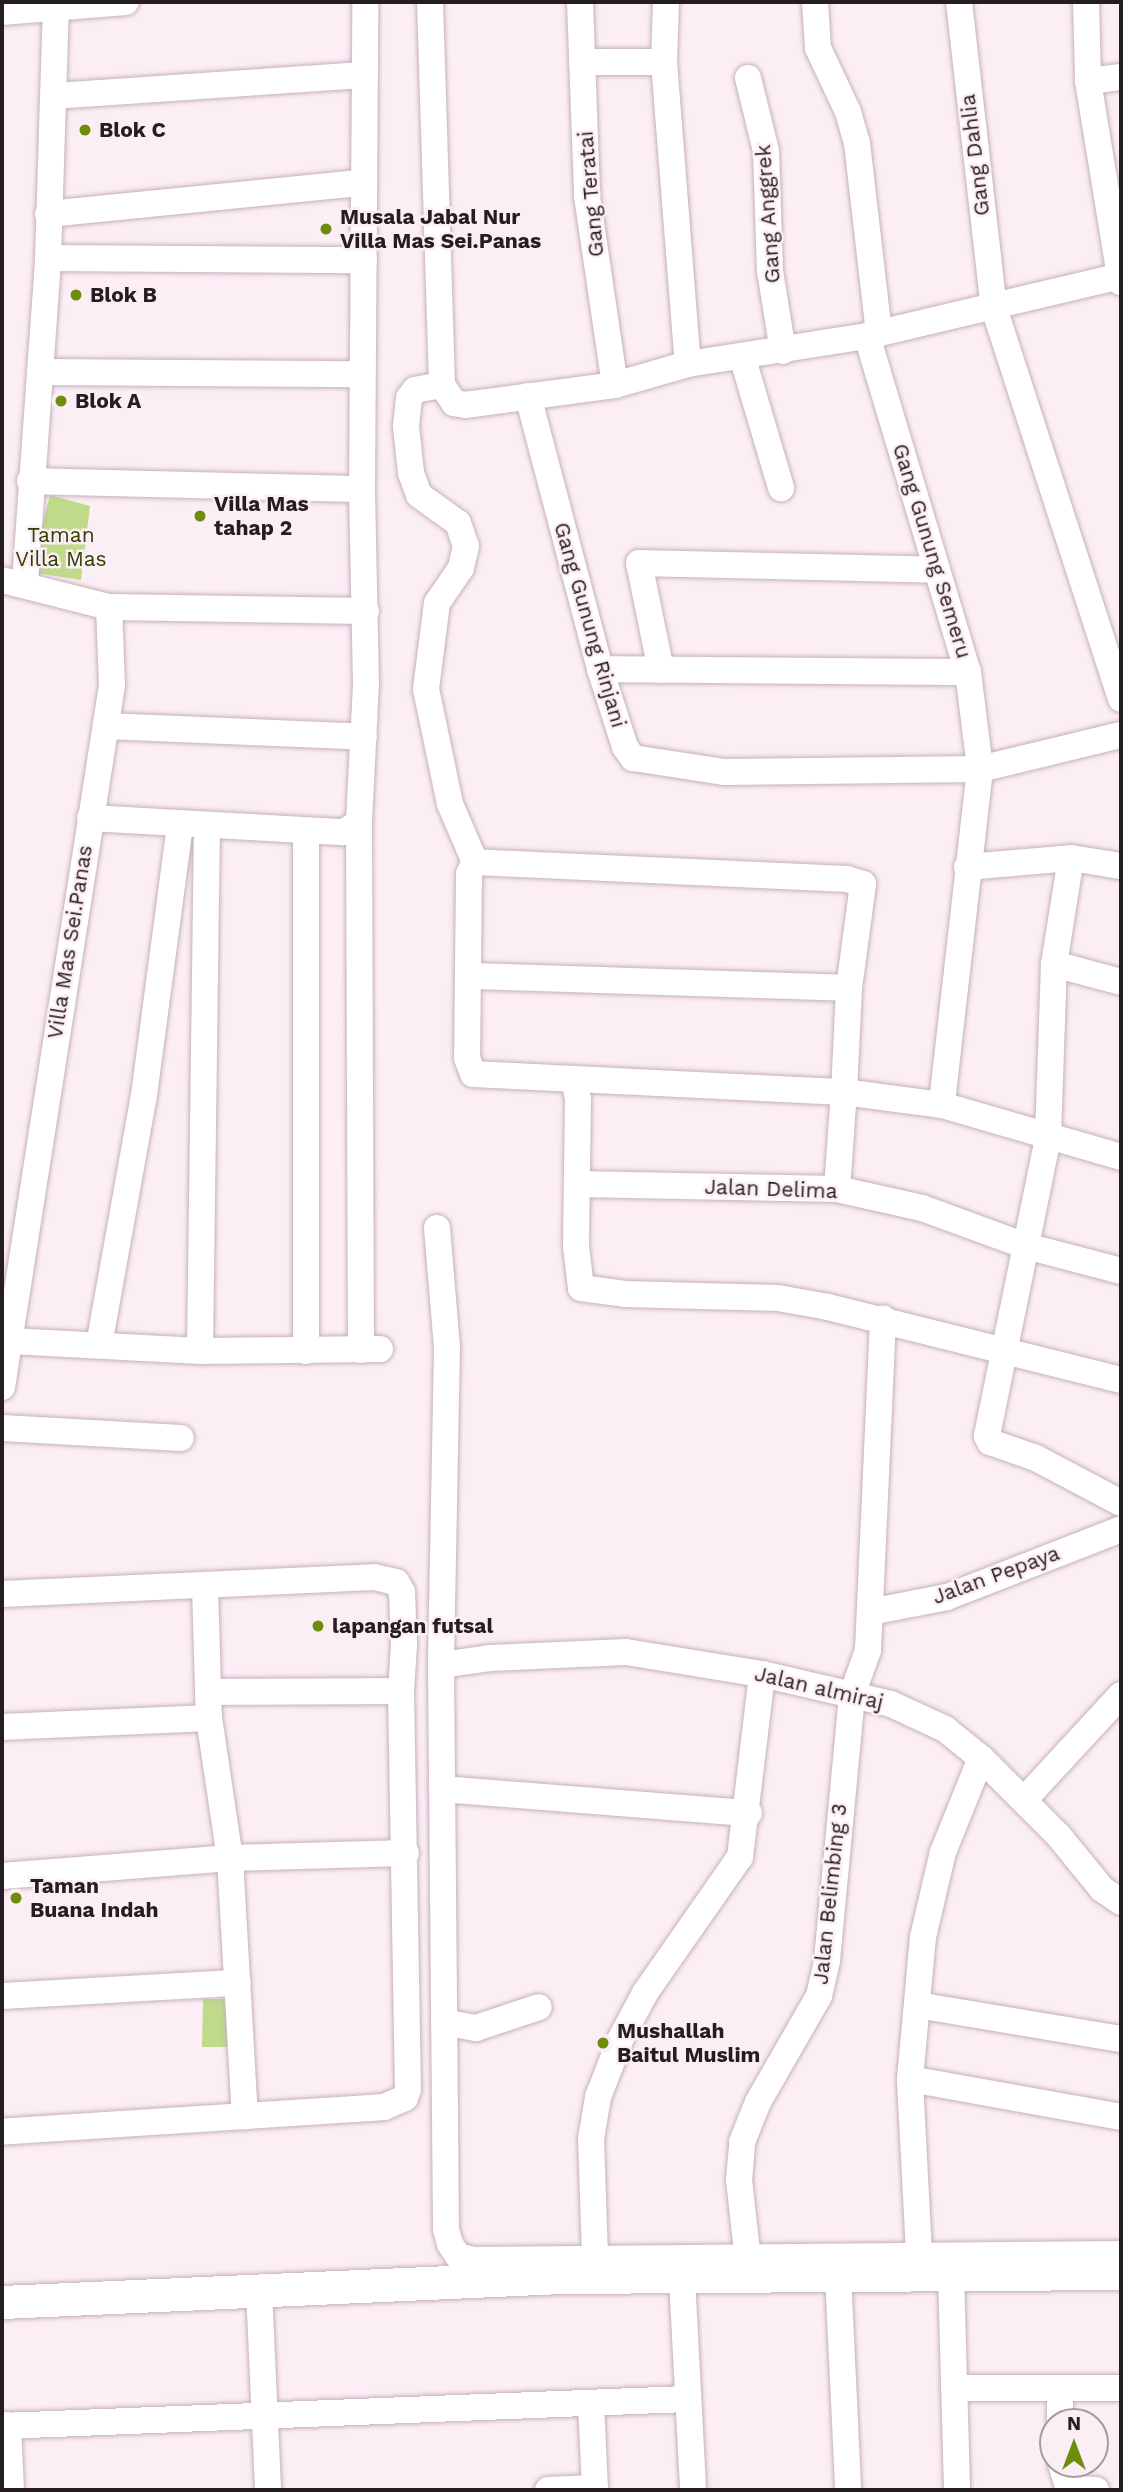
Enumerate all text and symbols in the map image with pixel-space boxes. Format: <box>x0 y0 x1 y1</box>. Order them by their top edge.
street label: Gang Dahlia <box>955 93 995 217</box>
place label: Blok C <box>99 117 166 143</box>
marker: Blok C <box>77 122 93 138</box>
street label: Gang Teratai <box>573 130 609 258</box>
street label: Gang Anggrek <box>751 143 785 285</box>
place label: Musala Jabal Nur Villa Mas Sei.Panas <box>340 204 541 254</box>
marker: Musala Jabal Nur Villa Mas Sei.Panas <box>318 221 334 237</box>
place label: Blok B <box>90 282 157 308</box>
marker: Blok B <box>68 287 84 303</box>
place label: Blok A <box>75 388 142 414</box>
marker: Blok A <box>53 393 69 409</box>
street label: Gang Gunung Semeru <box>887 441 977 661</box>
place label: Villa Mas tahap 2 <box>214 491 309 541</box>
marker: Villa Mas tahap 2 <box>192 508 208 524</box>
street label: Gang Gunung Rinjani <box>549 519 631 731</box>
park label: Taman Villa Mas <box>15 522 107 572</box>
street label: Villa Mas Sei.Panas <box>42 843 98 1041</box>
street label: Jalan Delima <box>704 1174 838 1204</box>
street label: Jalan Pepaya <box>929 1540 1063 1610</box>
place label: lapangan futsal <box>332 1613 493 1639</box>
marker: lapangan futsal <box>310 1618 326 1634</box>
street label: Jalan almiraj <box>752 1661 886 1715</box>
street label: Jalan Belimbing 3 <box>808 1802 852 1986</box>
place label: Taman Buana Indah <box>30 1873 159 1923</box>
marker: Taman Buana Indah <box>8 1890 24 1906</box>
place label: Mushallah Baitul Muslim <box>617 2018 761 2068</box>
marker: Mushallah Baitul Muslim <box>595 2035 611 2051</box>
north arrow <box>1039 2408 1109 2478</box>
text: N <box>1067 2412 1081 2435</box>

